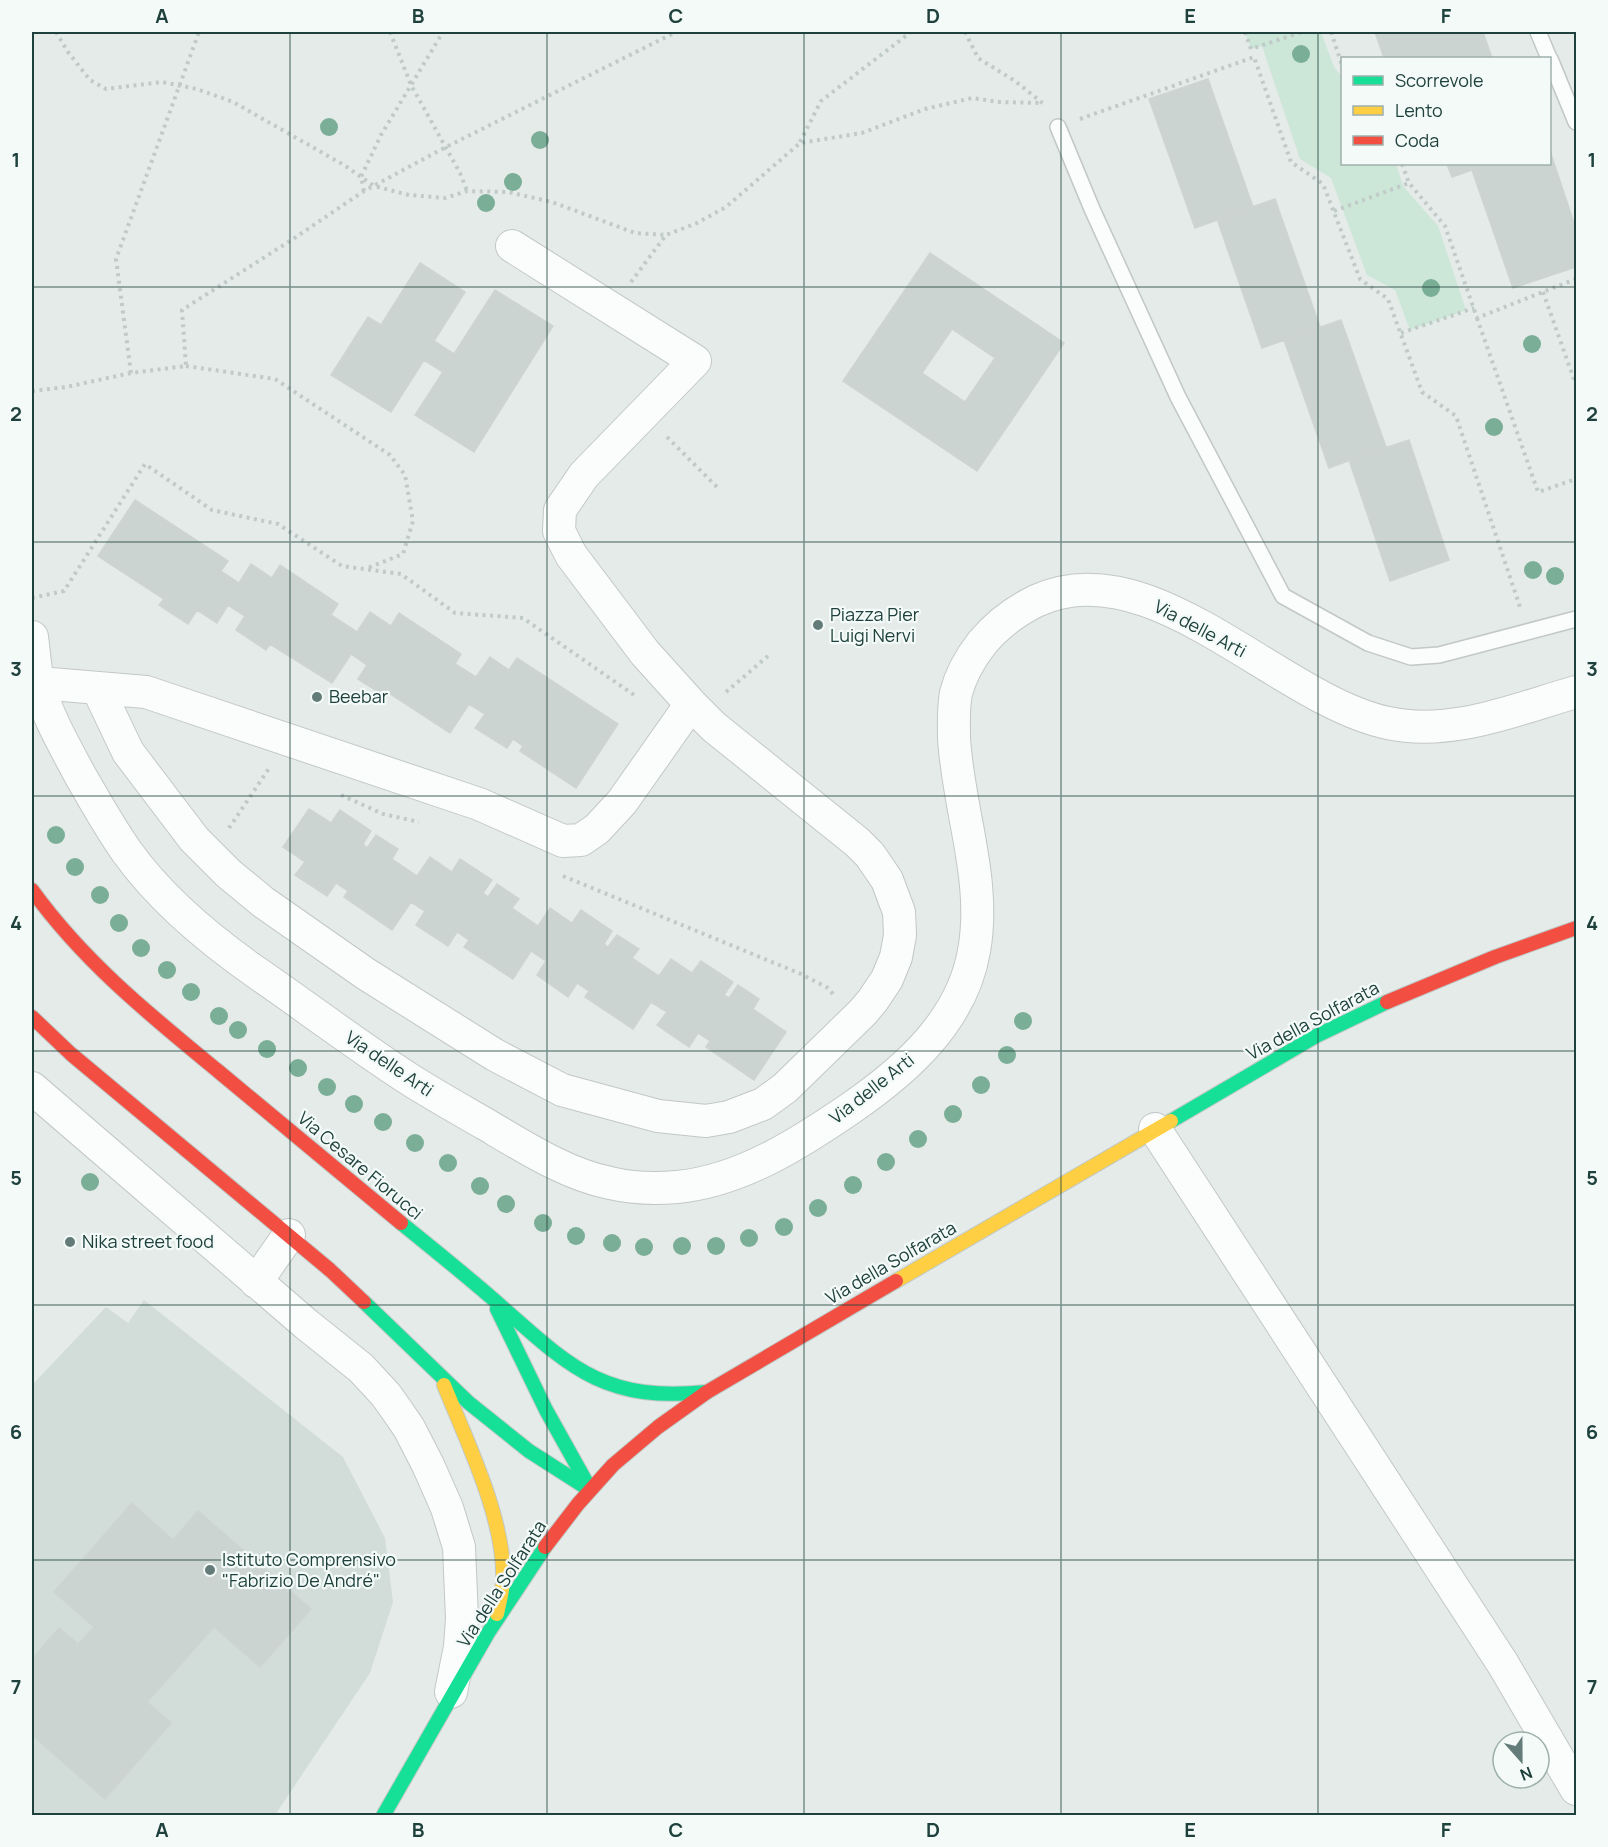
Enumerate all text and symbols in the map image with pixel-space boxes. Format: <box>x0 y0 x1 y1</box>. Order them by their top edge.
text: A <box>155 2 169 29</box>
text: B <box>412 2 425 29</box>
text: C <box>669 2 683 29</box>
text: D <box>926 2 940 29</box>
text: E <box>1184 2 1196 29</box>
text: F <box>1441 2 1452 29</box>
legend <box>1341 57 1551 165</box>
text: Scorrevole <box>1395 68 1484 92</box>
text: Lento <box>1395 98 1443 122</box>
text: Coda <box>1395 128 1439 152</box>
text: 1 <box>12 146 20 173</box>
text: 1 <box>1588 146 1596 173</box>
text: 2 <box>10 400 22 427</box>
text: 2 <box>1586 400 1598 427</box>
street label: Via delle Arti <box>1150 594 1251 662</box>
place label: Piazza Pier Luigi Nervi <box>830 602 920 647</box>
marker: Piazza Pier Luigi Nervi <box>811 618 825 632</box>
text: 3 <box>10 655 22 682</box>
text: 3 <box>1586 655 1598 682</box>
place label: Beebar <box>329 684 389 708</box>
marker: Beebar <box>310 690 324 704</box>
text: 4 <box>10 909 22 936</box>
text: 4 <box>1586 909 1598 936</box>
street label: Via della Solfarata <box>1242 975 1383 1065</box>
street label: Via delle Arti <box>341 1025 438 1101</box>
street label: Via delle Arti <box>824 1048 919 1129</box>
street label: Via Cesare Fiorucci <box>293 1106 428 1225</box>
text: 5 <box>10 1164 22 1191</box>
text: 5 <box>1586 1164 1598 1191</box>
street label: Via della Solfarata <box>821 1215 960 1309</box>
place label: Nika street food <box>82 1229 214 1253</box>
marker: Nika street food <box>63 1235 77 1249</box>
text: 6 <box>10 1418 22 1445</box>
text: 6 <box>1586 1418 1598 1445</box>
street label: Via della Solfarata <box>451 1515 551 1652</box>
place label: Istituto Comprensivo "Fabrizio De André" <box>222 1547 396 1592</box>
marker: Istituto Comprensivo "Fabrizio De André" <box>203 1563 217 1577</box>
text: 7 <box>11 1673 21 1700</box>
text: 7 <box>1587 1673 1597 1700</box>
north arrow <box>1491 1730 1551 1790</box>
text: N <box>1517 1762 1536 1786</box>
text: A <box>155 1816 169 1843</box>
text: B <box>412 1816 425 1843</box>
text: C <box>669 1816 683 1843</box>
text: D <box>926 1816 940 1843</box>
text: E <box>1184 1816 1196 1843</box>
text: F <box>1441 1816 1452 1843</box>

